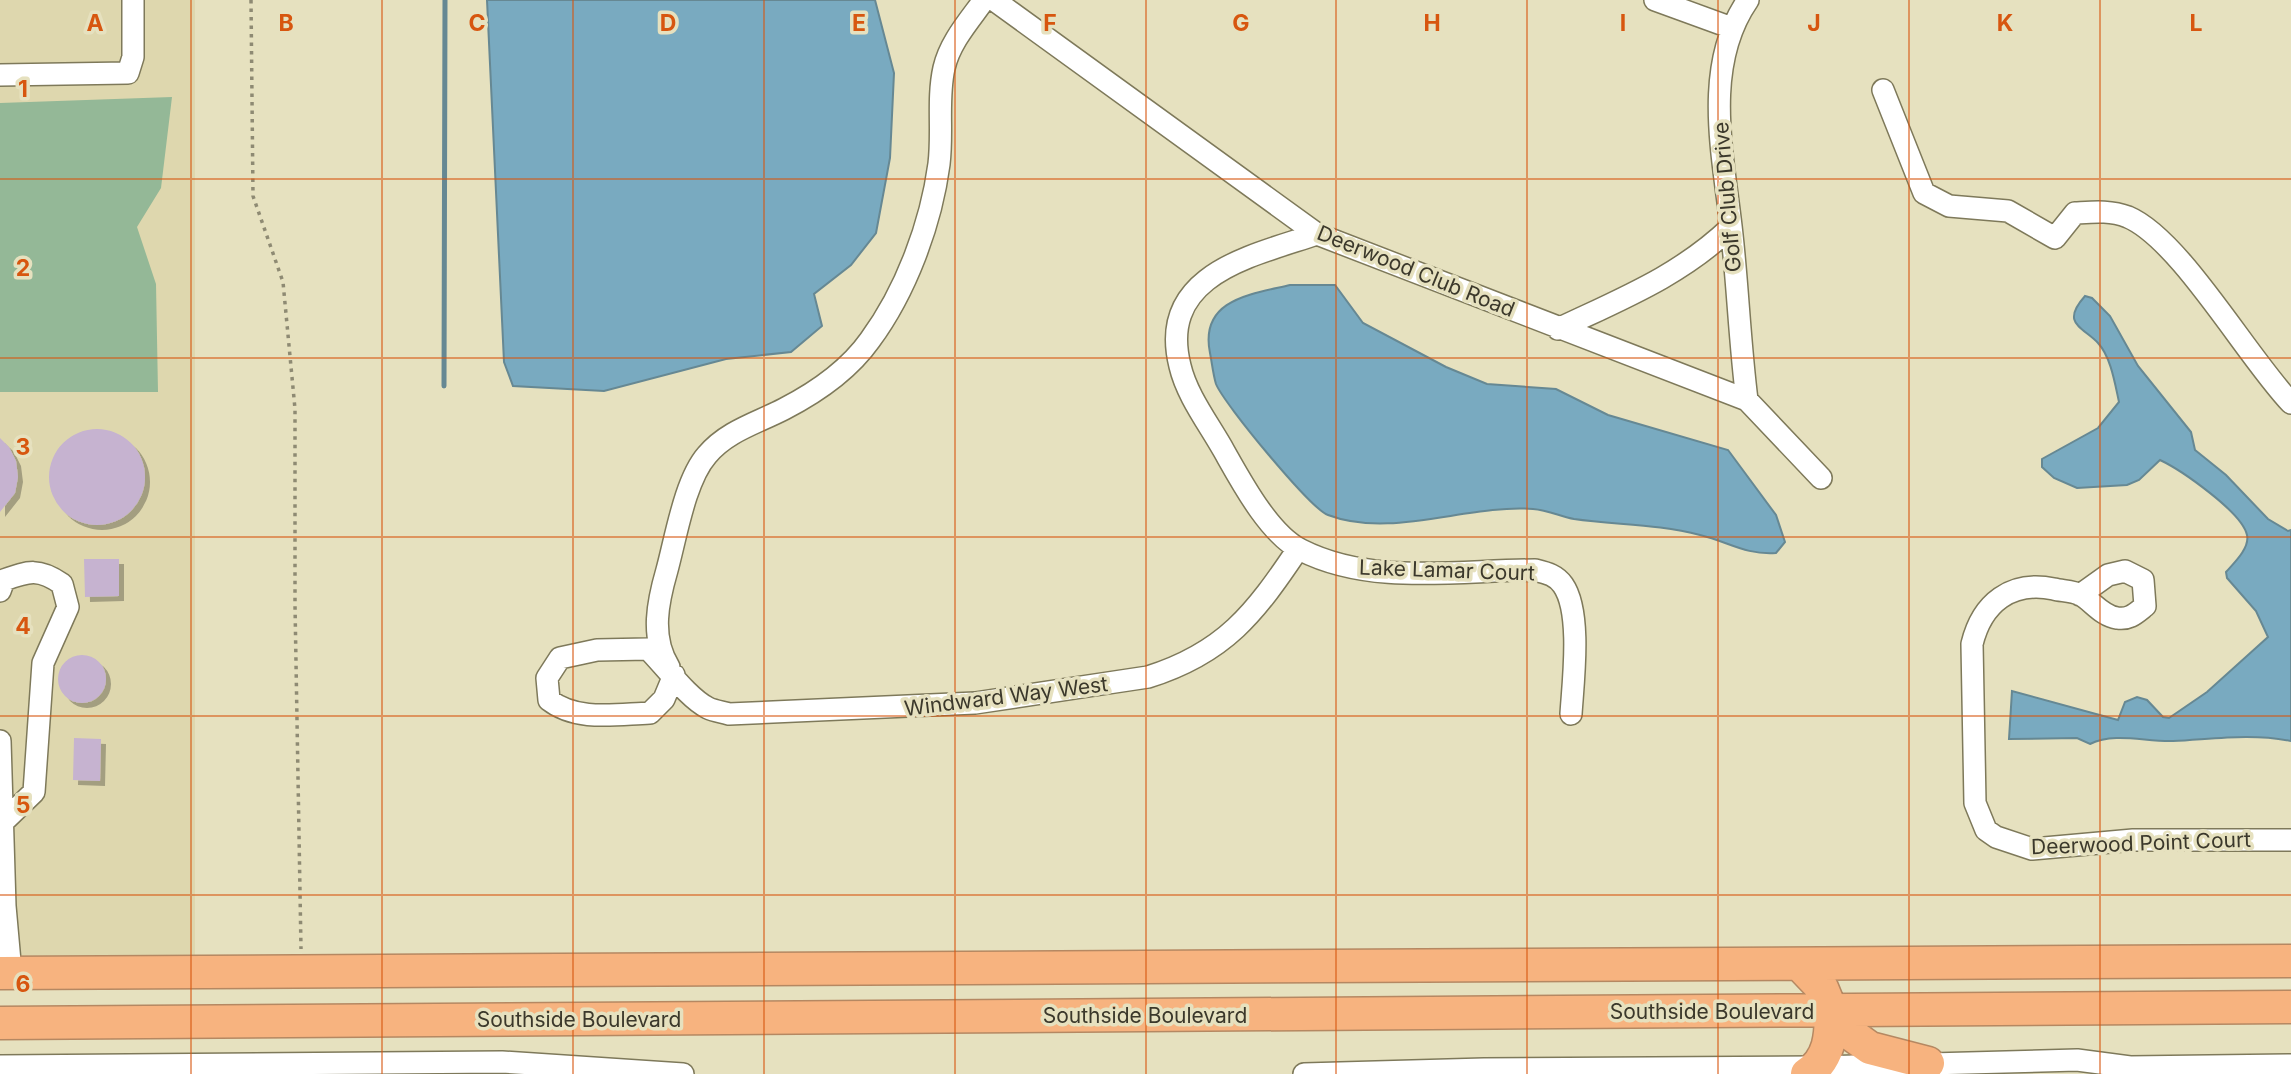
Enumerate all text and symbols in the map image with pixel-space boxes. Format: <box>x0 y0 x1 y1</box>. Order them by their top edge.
text: A <box>86 9 104 37</box>
text: B <box>278 9 294 37</box>
text: C <box>468 9 486 37</box>
text: D <box>660 9 676 37</box>
text: E <box>852 9 866 37</box>
text: F <box>1043 9 1057 37</box>
text: G <box>1232 9 1250 37</box>
text: H <box>1423 9 1441 37</box>
text: I <box>1620 9 1626 37</box>
text: J <box>1807 9 1821 37</box>
text: K <box>1997 9 2013 37</box>
text: L <box>2189 9 2203 37</box>
text: 1 <box>18 75 28 103</box>
street label: Golf Club Drive <box>1708 121 1746 273</box>
street label: Deerwood Club Road <box>1314 220 1518 322</box>
text: 2 <box>16 254 30 282</box>
text: 3 <box>16 433 30 461</box>
street label: Lake Lamar Court <box>1359 554 1536 586</box>
text: 4 <box>15 612 31 640</box>
street label: Windward Way West <box>903 671 1109 721</box>
text: 5 <box>16 791 30 819</box>
street label: Deerwood Point Court <box>2031 827 2252 859</box>
text: 6 <box>16 970 30 998</box>
street label: Southside Boulevard <box>1610 999 1814 1024</box>
street label: Southside Boulevard <box>1043 1003 1247 1028</box>
street label: Southside Boulevard <box>477 1007 681 1032</box>

